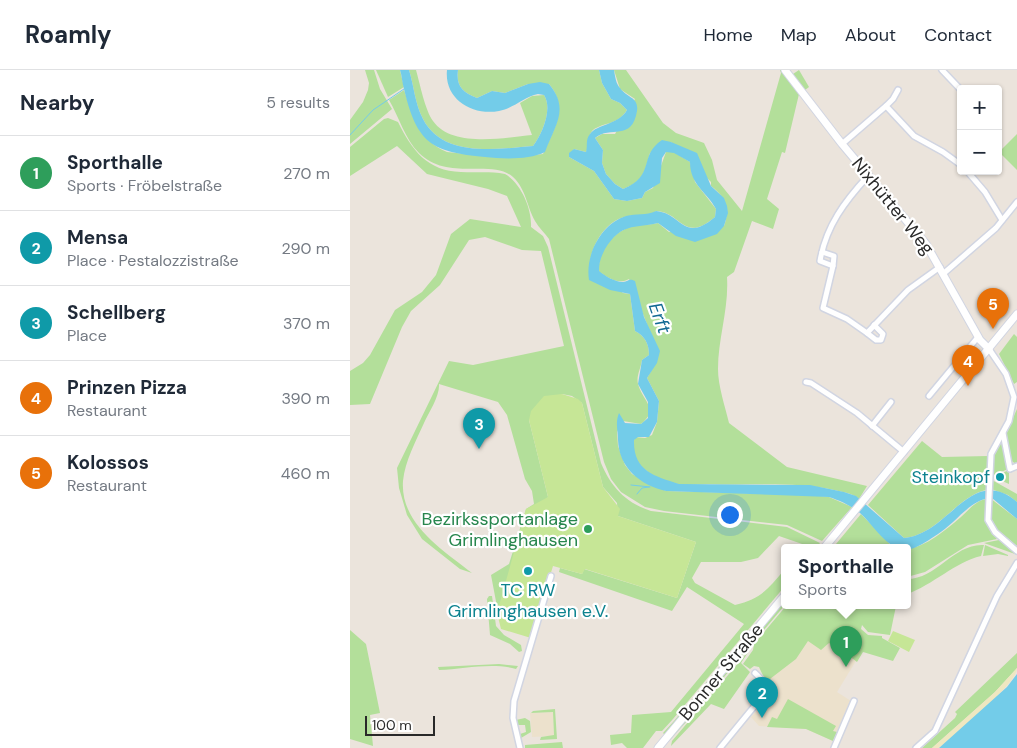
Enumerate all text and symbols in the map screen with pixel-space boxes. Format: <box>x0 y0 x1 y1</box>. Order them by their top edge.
text: Roamly <box>25 19 112 50</box>
text: Home <box>703 23 753 47</box>
text: Map <box>781 23 817 47</box>
text: About <box>845 23 896 47</box>
text: Contact <box>924 23 992 47</box>
map controls <box>957 85 1002 175</box>
button: + <box>957 85 1002 130</box>
text: Nearby <box>20 89 94 117</box>
text: 5 results <box>266 92 330 113</box>
button: − <box>957 130 1002 175</box>
text: Sporthalle <box>67 150 163 175</box>
street label: Nixhütter Weg <box>846 152 940 260</box>
text: 1 <box>33 163 39 184</box>
text: 270 m <box>283 163 330 184</box>
text: Sports · Fröbelstraße <box>67 175 222 196</box>
text: Mensa <box>67 225 128 250</box>
text: 2 <box>31 238 41 259</box>
text: 290 m <box>281 238 330 259</box>
text: Place · Pestalozzistraße <box>67 250 239 271</box>
pin: 5 <box>977 288 1009 329</box>
water label: Erft <box>643 299 677 338</box>
text: Schellberg <box>67 300 166 325</box>
text: 3 <box>31 313 41 334</box>
text: 370 m <box>283 313 330 334</box>
text: Place <box>67 325 107 346</box>
pin: 4 <box>952 345 984 386</box>
text: Prinzen Pizza <box>67 375 187 400</box>
text: 4 <box>31 388 41 409</box>
text: 390 m <box>282 388 330 409</box>
text: Restaurant <box>67 400 147 421</box>
pin: 3 <box>463 408 495 449</box>
text: Kolossos <box>67 450 149 475</box>
text: 5 <box>31 463 41 484</box>
text: 460 m <box>281 463 330 484</box>
place label: Steinkopf <box>911 465 990 489</box>
marker: Steinkopf <box>994 471 1006 483</box>
text: Restaurant <box>67 475 147 496</box>
your location <box>717 502 743 528</box>
place label: Bezirkssportanlage Grimlinghausen <box>422 507 578 552</box>
marker: Bezirkssportanlage Grimlinghausen <box>582 523 594 535</box>
popup <box>781 544 911 609</box>
text: Sporthalle <box>798 554 894 579</box>
marker: TC RW Grimlinghausen e.V. <box>522 565 534 577</box>
place label: TC RW Grimlinghausen e.V. <box>448 578 608 623</box>
text: Sports <box>798 579 847 600</box>
street label: Bonner Straße <box>673 618 769 726</box>
pin: 1 <box>830 626 862 667</box>
pin: 2 <box>746 677 778 718</box>
scale bar <box>365 713 435 736</box>
text: 100 m <box>372 716 412 734</box>

